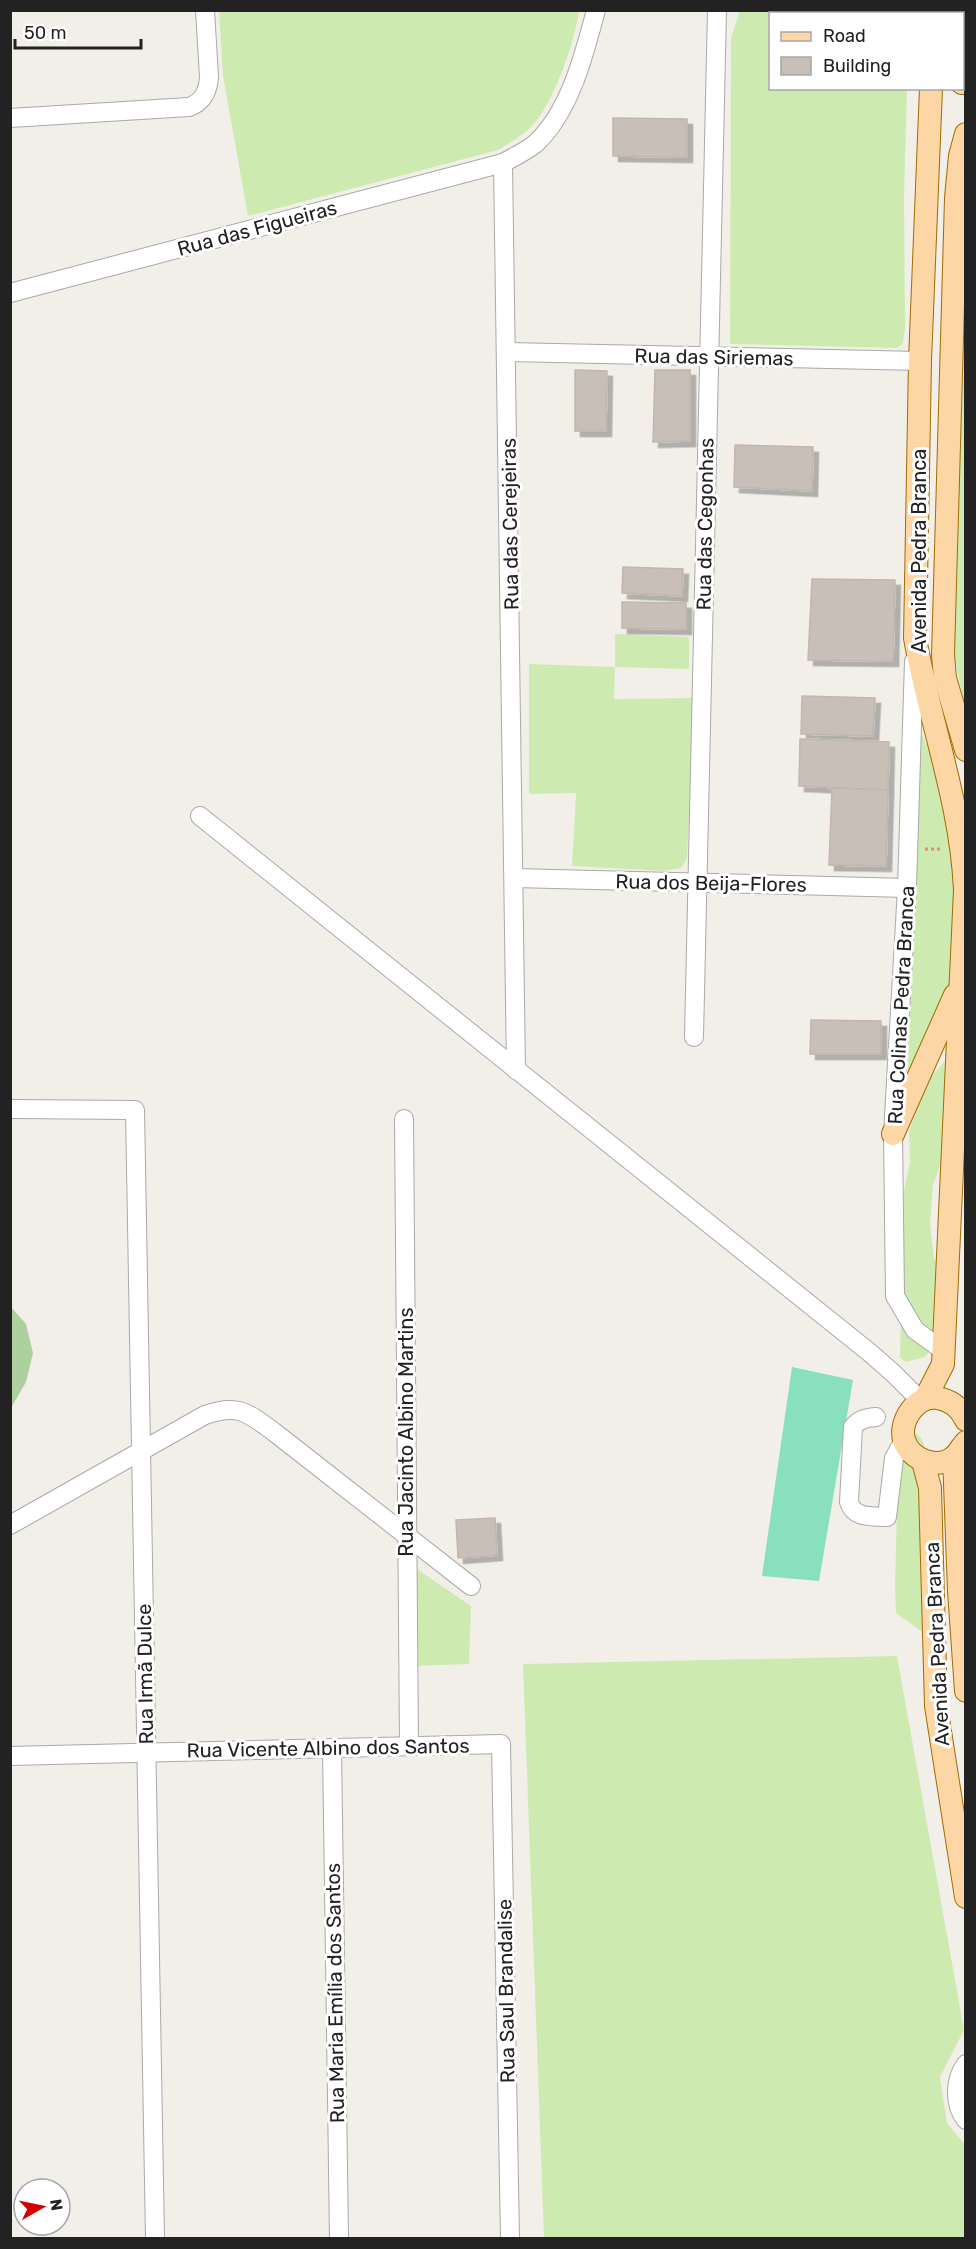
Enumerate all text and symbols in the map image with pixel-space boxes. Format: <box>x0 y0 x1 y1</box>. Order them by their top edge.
scale bar <box>15 12 141 50</box>
legend <box>769 12 964 90</box>
text: 50 m <box>24 22 67 44</box>
text: Road <box>823 25 866 47</box>
text: Building <box>823 55 891 77</box>
street label: Rua das Figueiras <box>175 195 339 261</box>
street label: Rua das Siriemas <box>634 344 794 370</box>
street label: Rua das Cegonhas <box>691 437 719 611</box>
street label: Rua das Cerejeiras <box>497 438 523 610</box>
street label: Avenida Pedra Branca <box>907 449 931 653</box>
street label: Rua dos Beija-Flores <box>615 869 807 897</box>
street label: Rua Colinas Pedra Branca <box>883 885 919 1125</box>
street label: Rua Jacinto Albino Martins <box>394 1307 418 1557</box>
street label: Avenida Pedra Branca <box>920 1541 954 1747</box>
street label: Rua Irmã Dulce <box>132 1603 158 1745</box>
street label: Rua Vicente Albino dos Santos <box>186 1734 470 1762</box>
street label: Rua Maria Emília dos Santos <box>321 1863 349 2123</box>
street label: Rua Saul Brandalise <box>492 1899 520 2083</box>
north arrow <box>12 2177 72 2237</box>
text: N <box>46 2198 67 2212</box>

